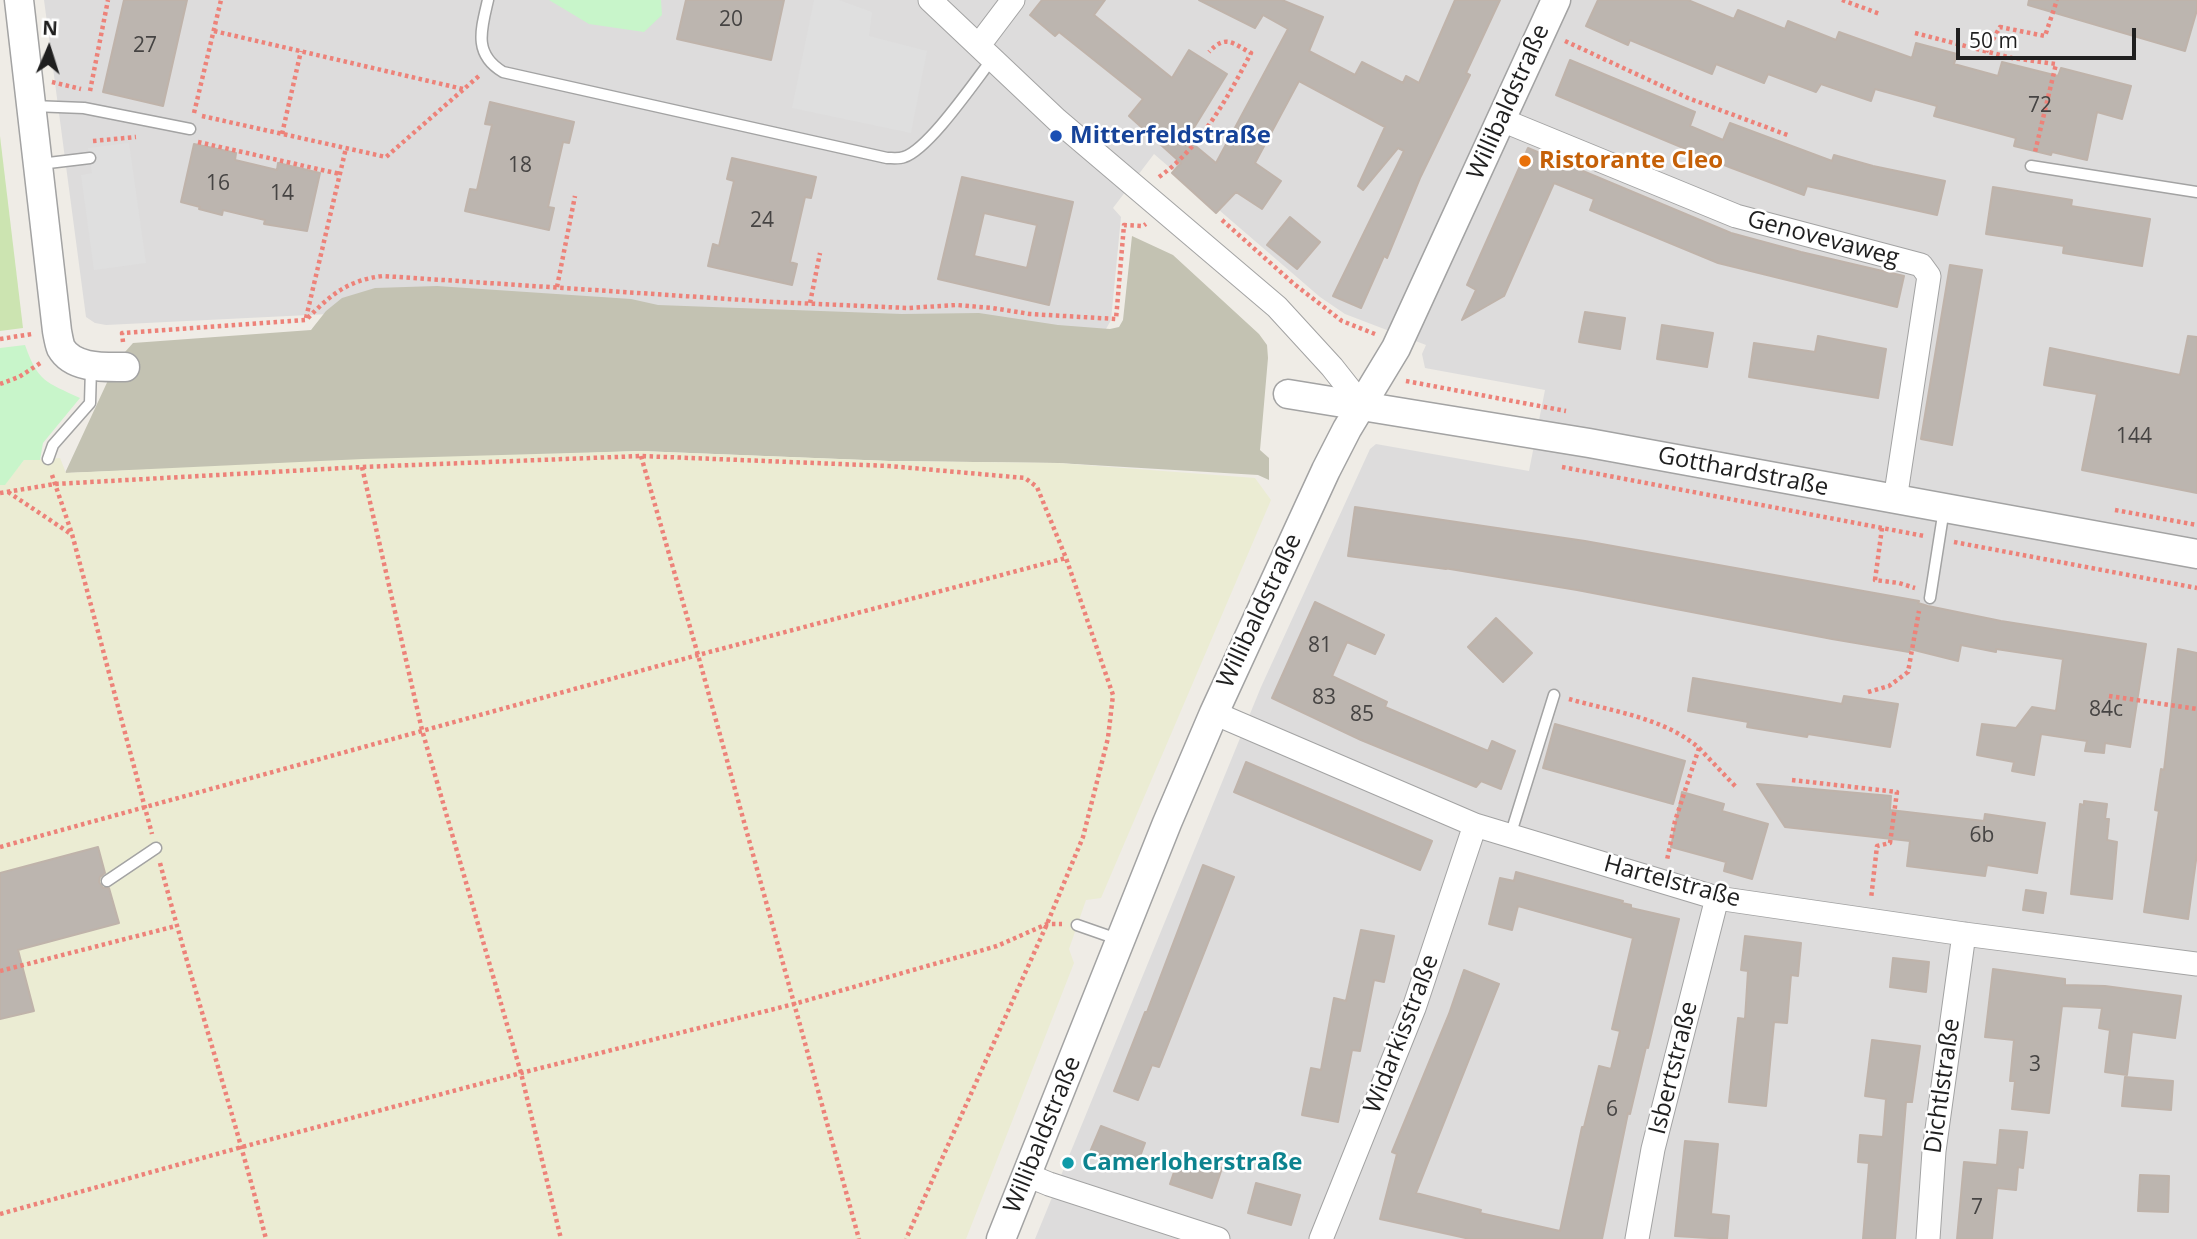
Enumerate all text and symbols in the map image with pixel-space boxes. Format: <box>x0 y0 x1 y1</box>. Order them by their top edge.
house number: 20 <box>719 7 743 33</box>
north arrow <box>14 14 84 84</box>
scale bar <box>1959 14 2139 58</box>
text: N <box>42 15 58 41</box>
street label: Willibaldstraße <box>1462 20 1556 184</box>
text: 50 m <box>1969 26 2018 54</box>
house number: 27 <box>133 33 157 59</box>
house number: 72 <box>2028 93 2052 119</box>
place label: Mitterfeldstraße <box>1070 122 1271 150</box>
marker: Mitterfeldstraße <box>1048 128 1064 144</box>
place label: Ristorante Cleo <box>1539 147 1723 175</box>
house number: 18 <box>508 153 532 179</box>
marker: Ristorante Cleo <box>1517 153 1533 169</box>
house number: 16 <box>206 171 230 197</box>
house number: 14 <box>270 181 294 207</box>
street label: Genovevaweg <box>1744 205 1902 273</box>
house number: 24 <box>750 208 774 234</box>
house number: 144 <box>2116 424 2152 450</box>
street label: Gotthardstraße <box>1655 441 1831 503</box>
street label: Willibaldstraße <box>1212 529 1308 693</box>
house number: 81 <box>1308 633 1332 659</box>
house number: 83 <box>1312 685 1336 711</box>
house number: 84c <box>2089 697 2123 723</box>
house number: 85 <box>1350 702 1374 728</box>
house number: 6b <box>1970 823 1994 849</box>
street label: Hartelstraße <box>1600 850 1744 914</box>
street label: Widarkisstraße <box>1359 951 1445 1117</box>
street label: Isbertstraße <box>1644 998 1704 1138</box>
street label: Dichtlstraße <box>1919 1017 1967 1155</box>
street label: Willibaldstraße <box>998 1052 1088 1218</box>
house number: 3 <box>2029 1052 2041 1078</box>
house number: 6 <box>1606 1097 1618 1123</box>
place label: Camerloherstraße <box>1082 1149 1302 1177</box>
marker: Camerloherstraße <box>1060 1155 1076 1171</box>
house number: 7 <box>1971 1195 1983 1221</box>

